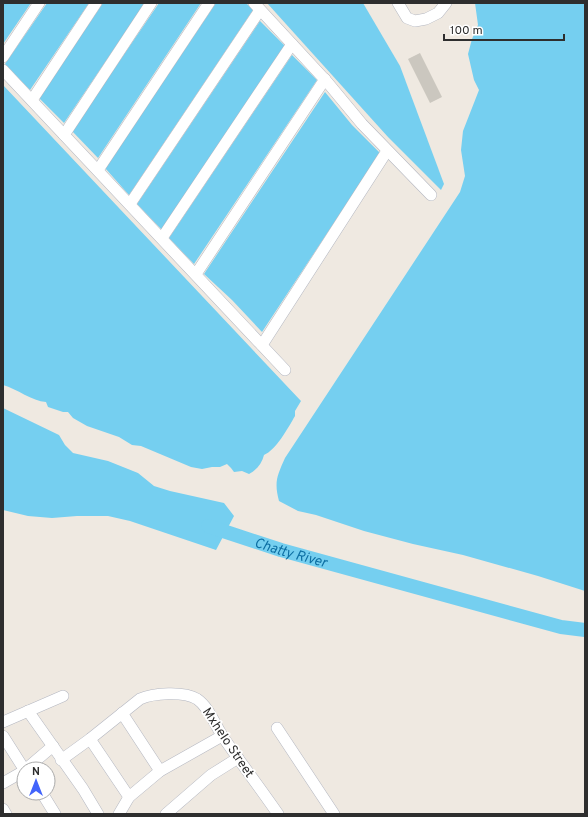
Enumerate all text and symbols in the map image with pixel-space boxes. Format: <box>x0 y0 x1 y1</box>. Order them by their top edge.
scale bar <box>444 16 564 42</box>
text: 100 m <box>450 23 483 39</box>
water label: Chatty River <box>252 535 330 573</box>
street label: Mxhelo Street <box>198 705 257 781</box>
north arrow <box>16 761 56 801</box>
text: N <box>32 765 40 779</box>

